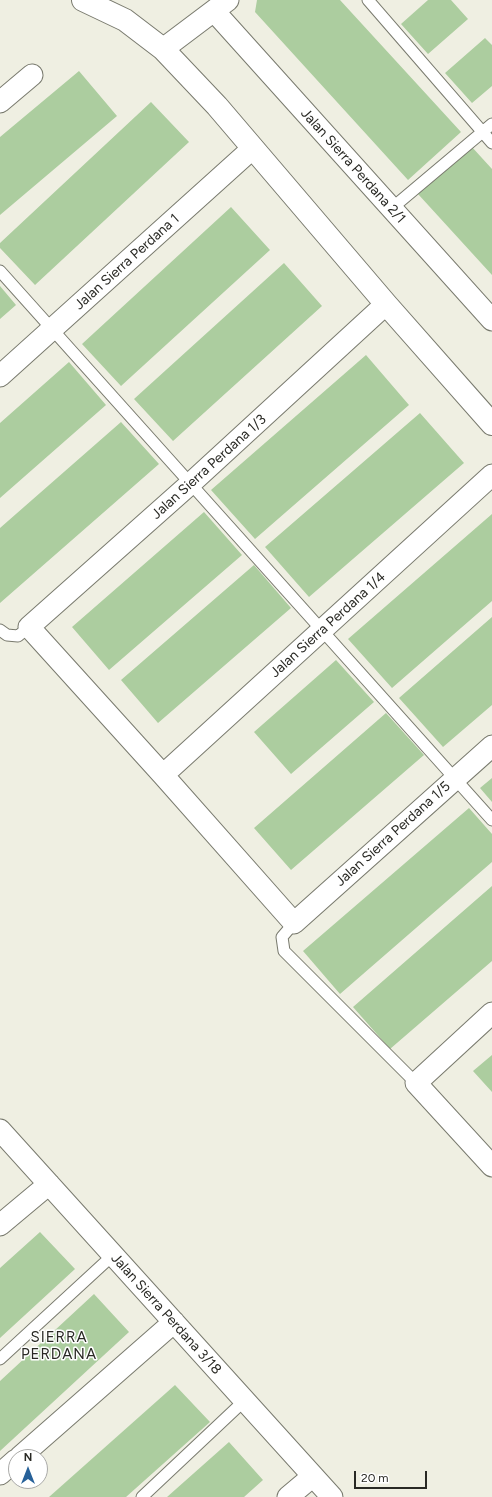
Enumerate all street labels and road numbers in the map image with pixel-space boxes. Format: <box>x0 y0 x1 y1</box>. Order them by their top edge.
street label: Jalan Sierra Perdana 2/1 <box>297 105 409 227</box>
street label: Jalan Sierra Perdana 1 <box>71 211 183 313</box>
street label: Jalan Sierra Perdana 1/3 <box>148 411 270 523</box>
street label: Jalan Sierra Perdana 1/4 <box>267 569 389 681</box>
street label: Jalan Sierra Perdana 1/5 <box>332 778 454 890</box>
street label: Jalan Sierra Perdana 3/18 <box>107 1250 225 1378</box>

